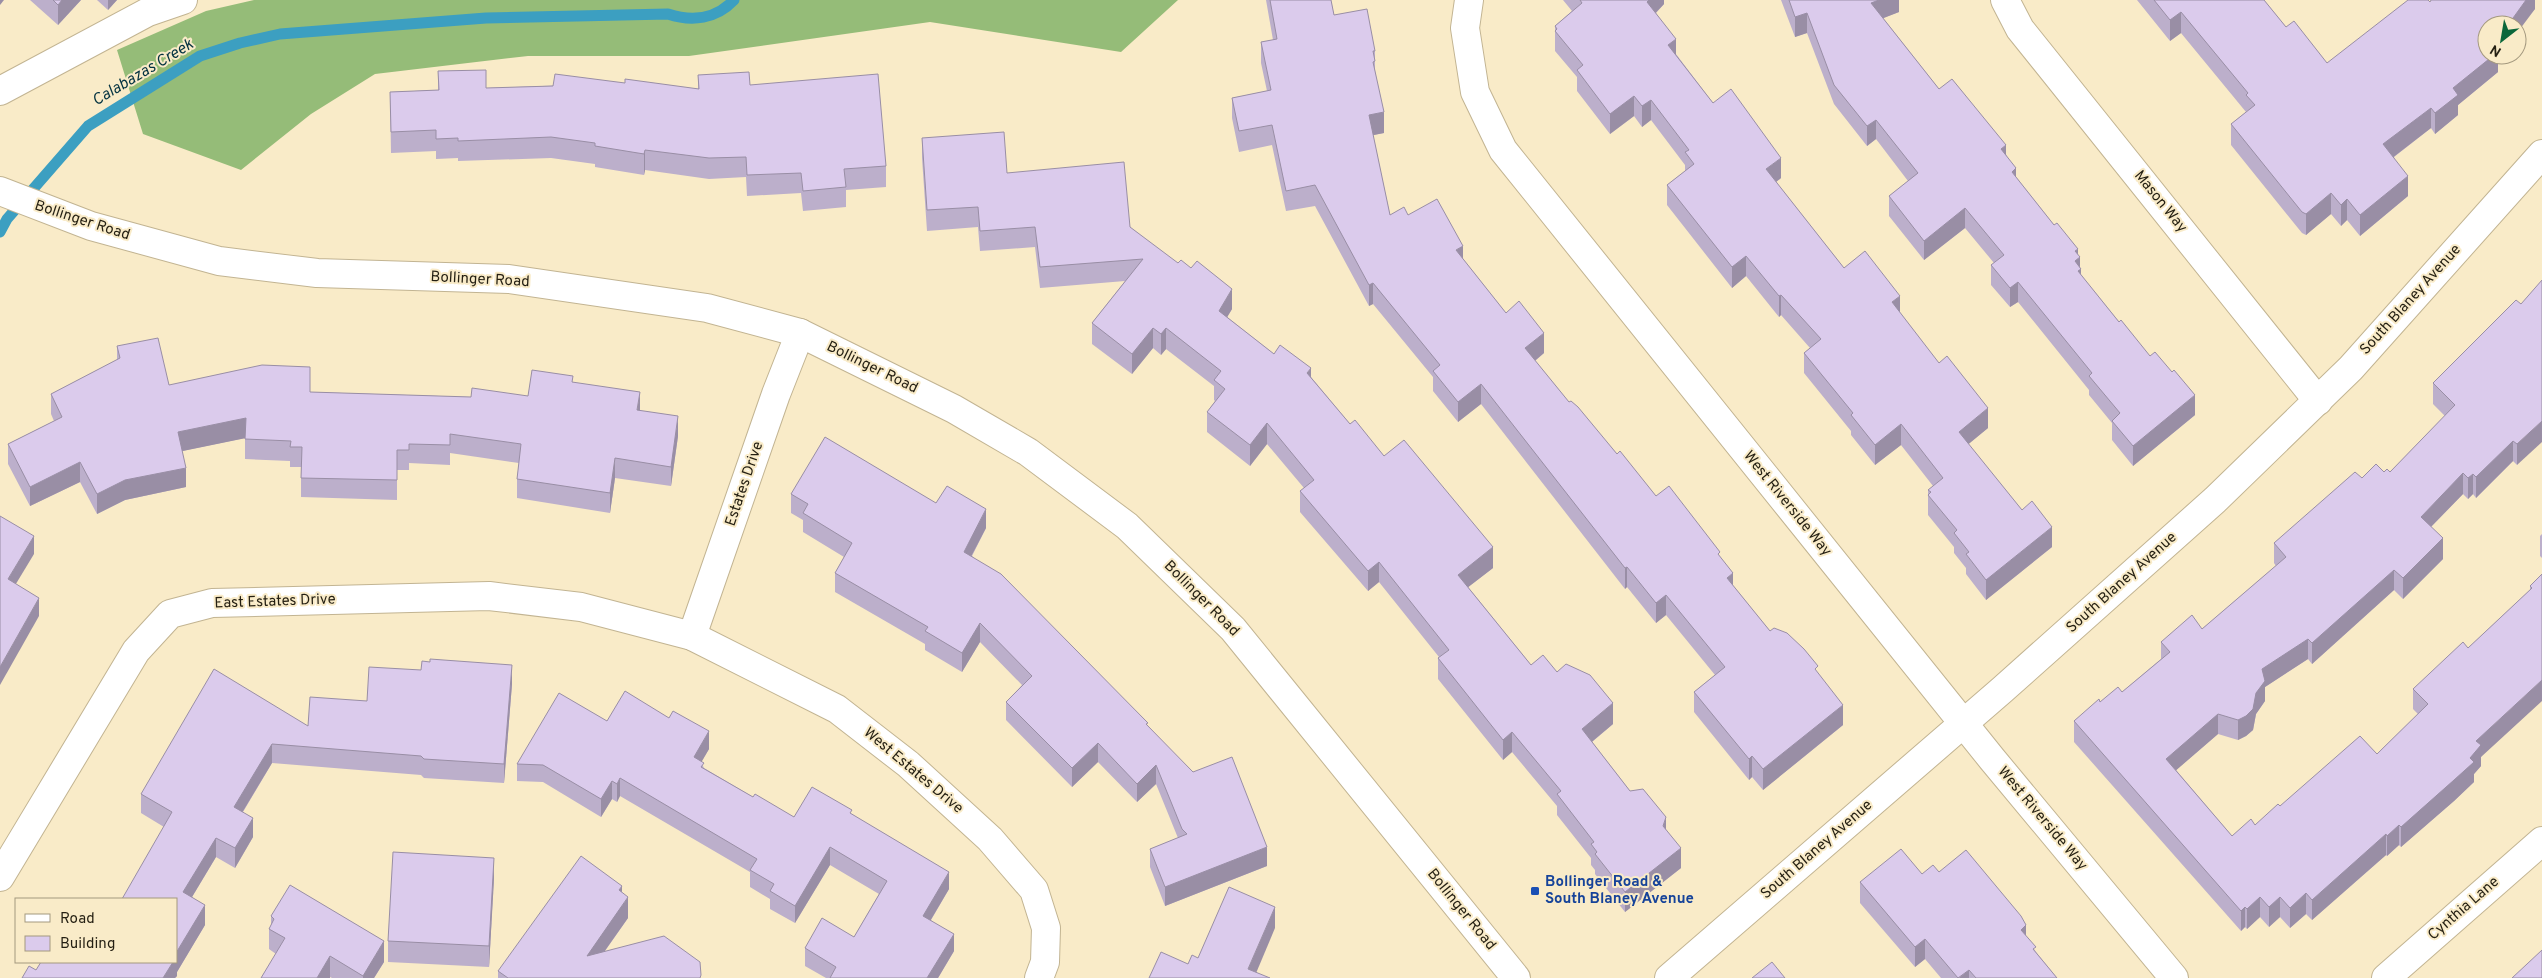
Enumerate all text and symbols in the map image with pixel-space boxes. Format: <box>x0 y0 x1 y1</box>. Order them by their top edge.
north arrow <box>2477 15 2527 65</box>
water label: Calabazas Creek <box>89 34 198 111</box>
text: N <box>2487 40 2505 60</box>
street label: Mason Way <box>2129 167 2191 237</box>
street label: Bollinger Road <box>32 197 132 245</box>
street label: South Blaney Avenue <box>2356 241 2466 359</box>
street label: Bollinger Road <box>430 268 530 292</box>
street label: Bollinger Road <box>823 338 921 398</box>
street label: Estates Drive <box>722 439 768 529</box>
street label: West Riverside Way <box>1739 447 1835 561</box>
street label: South Blaney Avenue <box>2063 528 2181 638</box>
street label: Bollinger Road <box>1159 557 1243 641</box>
street label: East Estates Drive <box>214 590 336 614</box>
street label: West Estates Drive <box>859 724 967 818</box>
street label: West Riverside Way <box>1993 763 2091 875</box>
street label: South Blaney Avenue <box>1757 796 1877 904</box>
street label: Bollinger Road <box>1422 865 1500 955</box>
place label: Bollinger Road & South Blaney Avenue <box>1545 873 1694 909</box>
street label: Cynthia Lane <box>2425 873 2503 945</box>
marker: Bollinger Road & South Blaney Avenue <box>1529 885 1541 897</box>
legend <box>15 898 178 963</box>
text: Road <box>60 910 95 929</box>
text: Building <box>60 935 115 954</box>

